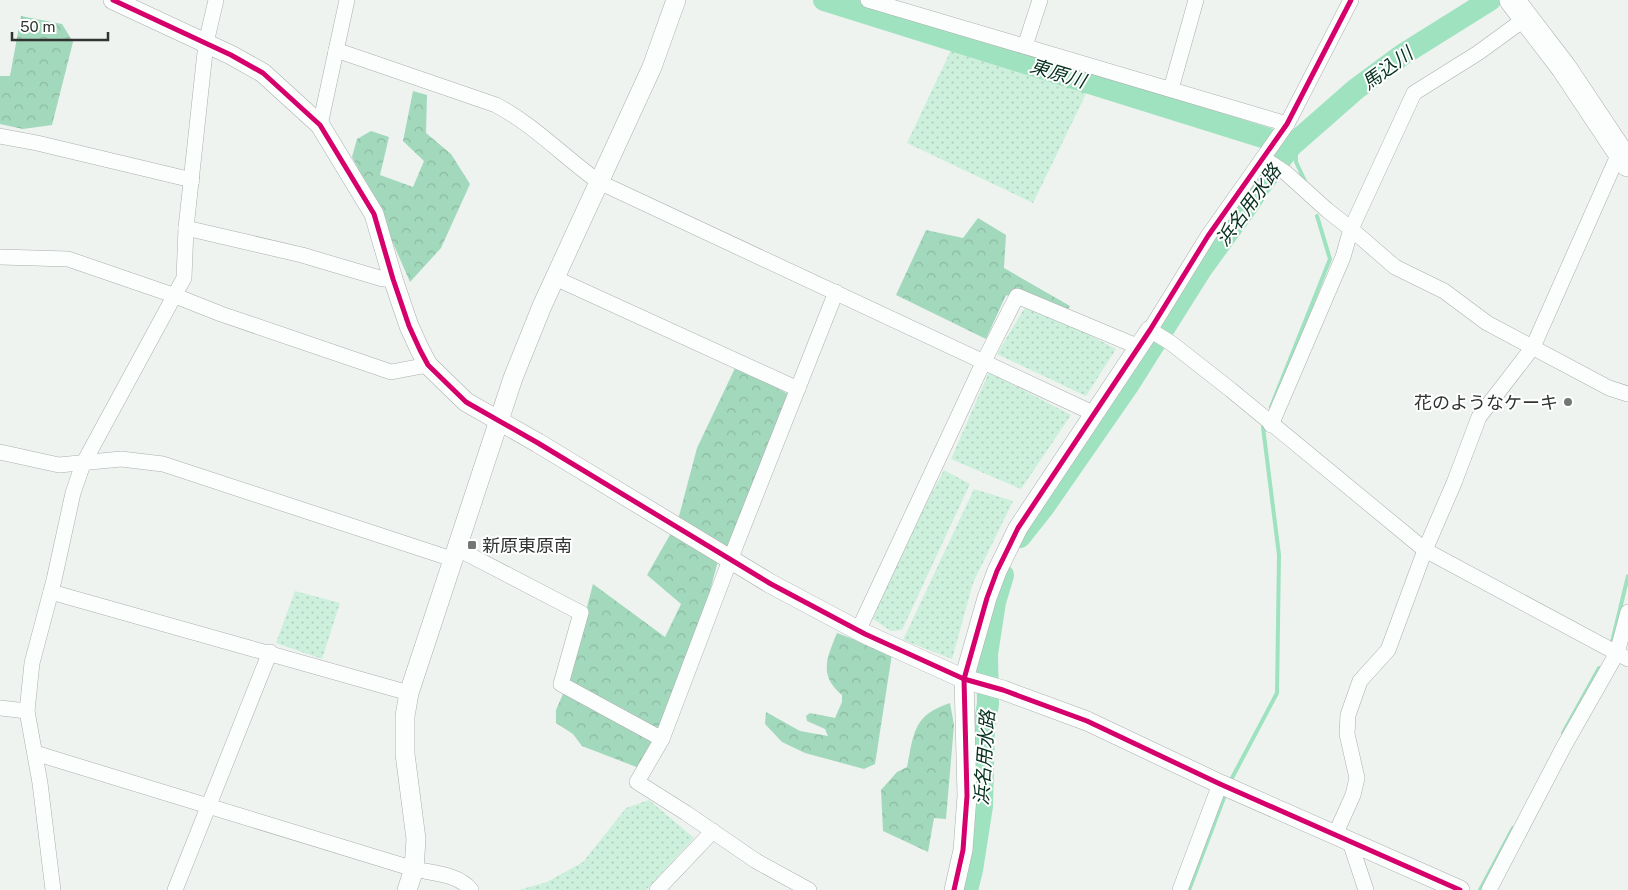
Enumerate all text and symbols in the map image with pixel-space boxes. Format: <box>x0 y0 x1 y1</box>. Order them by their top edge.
scale bar <box>12 10 109 42</box>
text: 50 m <box>20 18 55 35</box>
water label: 馬込川 <box>1357 41 1418 94</box>
water label: 東原川 <box>1028 54 1090 92</box>
water label: 浜名用水路 <box>1211 158 1286 250</box>
place label: 花のようなケーキ <box>1414 392 1558 413</box>
marker: 花のようなケーキ <box>1562 396 1574 408</box>
place label: 新原東原南 <box>482 535 572 556</box>
marker: 新原東原南 <box>466 539 478 551</box>
water label: 浜名用水路 <box>970 708 998 806</box>

